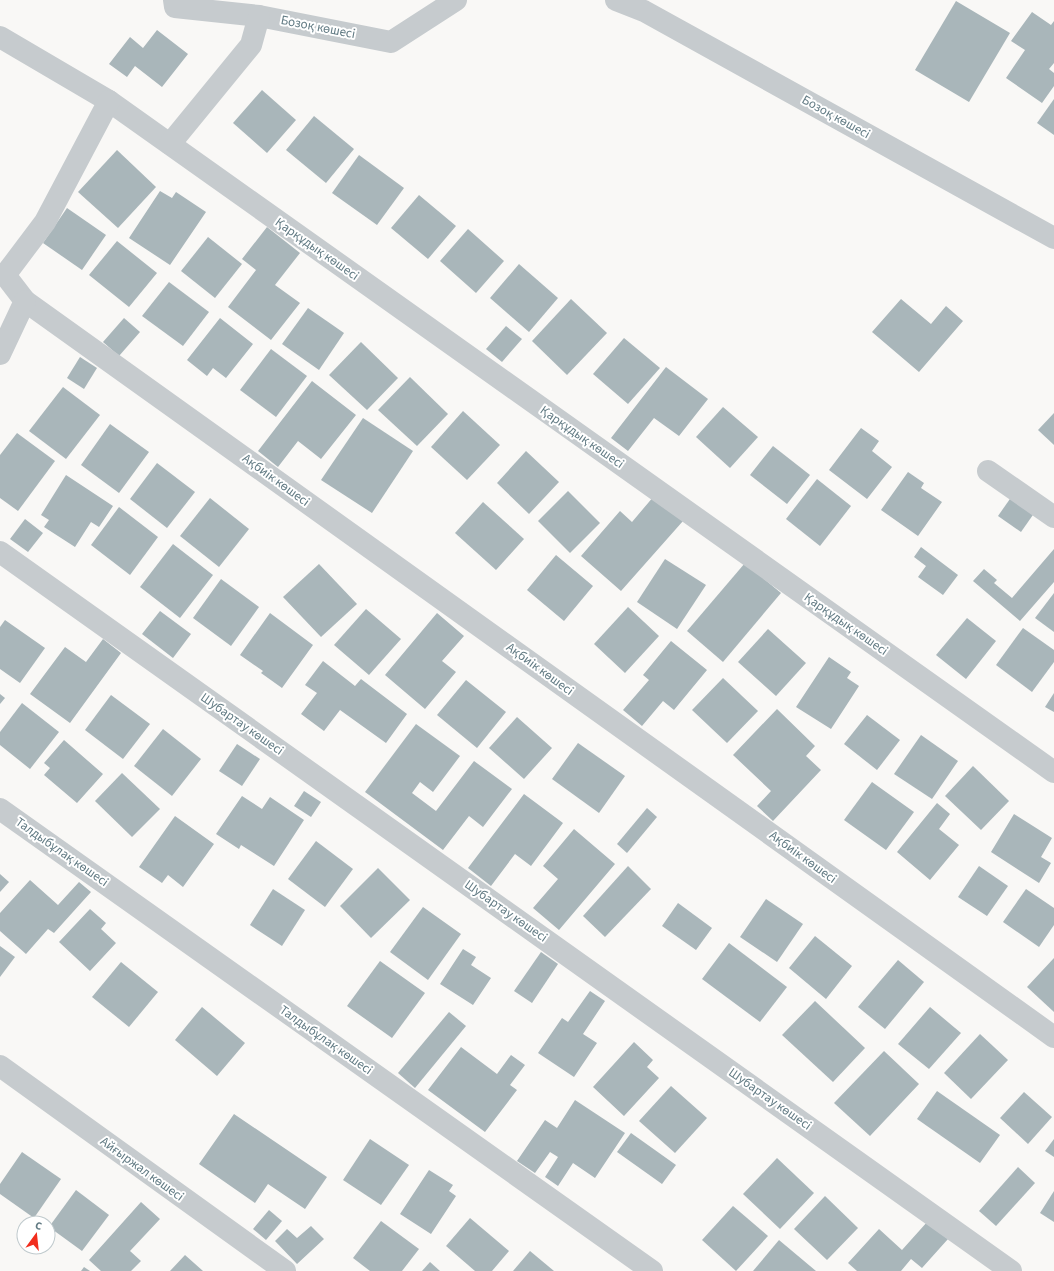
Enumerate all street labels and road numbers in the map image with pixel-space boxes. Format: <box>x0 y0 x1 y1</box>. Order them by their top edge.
street label: Бозоқ көшесі <box>279 11 357 43</box>
street label: Бозоқ көшесі <box>799 91 873 143</box>
street label: Қарқұдық көшесі <box>271 213 363 285</box>
street label: Қарқұдық көшесі <box>536 401 628 473</box>
street label: Ақбиік көшесі <box>239 449 313 511</box>
street label: Қарқұдық көшесі <box>800 588 892 660</box>
street label: Ақбиік көшесі <box>503 638 577 700</box>
street label: Шубартау көшесі <box>197 689 287 759</box>
street label: Талдыбұлақ көшесі <box>12 813 112 891</box>
street label: Ақбиік көшесі <box>766 826 840 888</box>
street label: Шубартау көшесі <box>461 876 551 946</box>
street label: Талдыбұлақ көшесі <box>276 1001 376 1079</box>
street label: Шубартау көшесі <box>725 1064 815 1134</box>
street label: Айғыржал көшесі <box>96 1132 188 1206</box>

